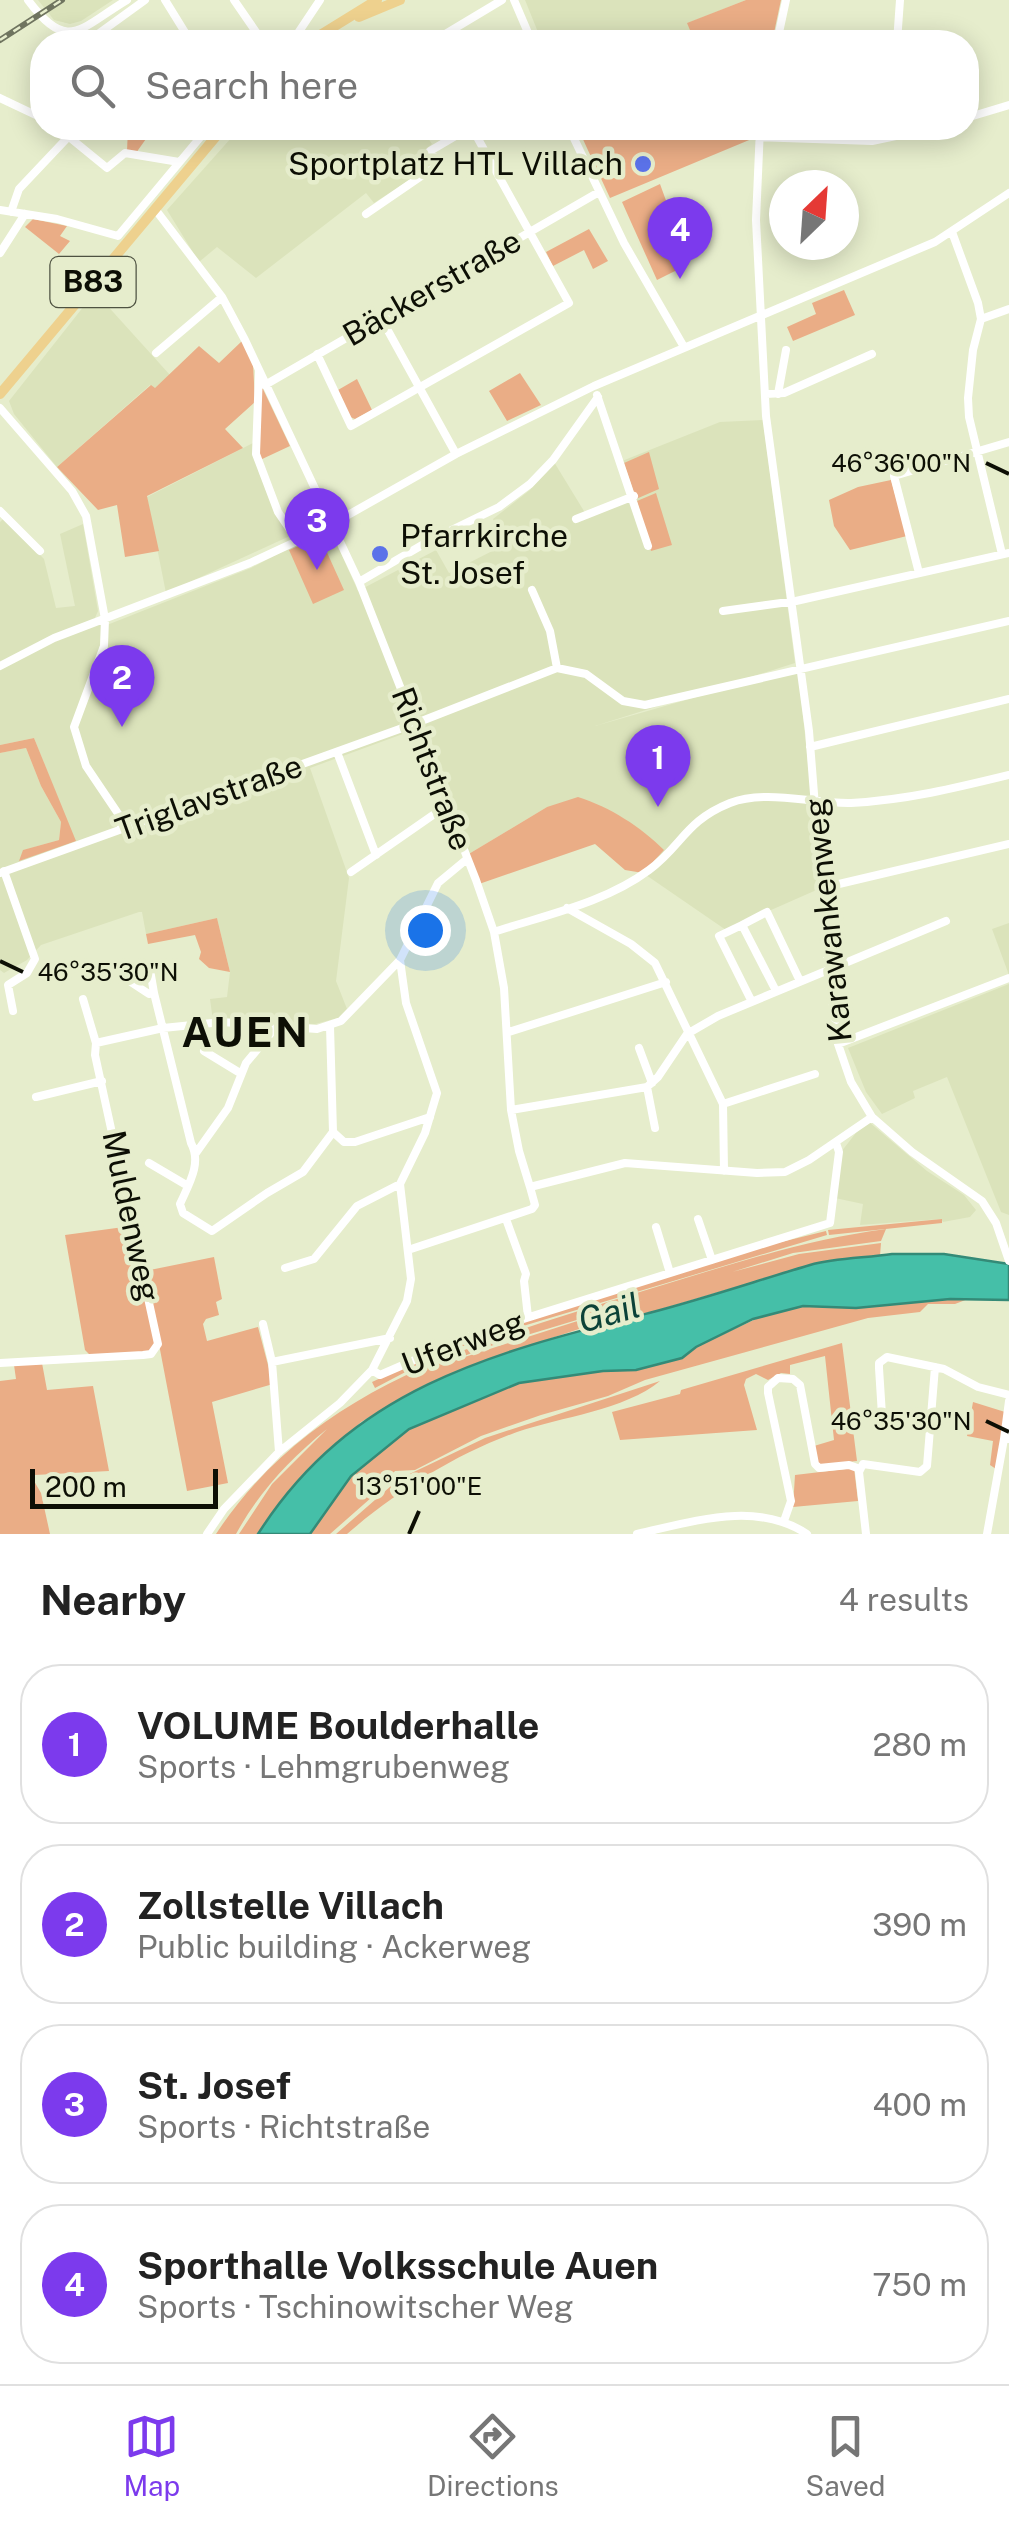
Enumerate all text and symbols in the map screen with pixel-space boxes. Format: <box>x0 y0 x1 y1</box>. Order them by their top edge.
search box <box>30 30 979 140</box>
icon: search <box>65 58 120 113</box>
text: Search here <box>145 63 358 108</box>
place label: Sportplatz HTL Villach <box>288 145 623 182</box>
marker: Sportplatz HTL Villach <box>632 153 654 175</box>
north arrow <box>769 170 859 260</box>
pin: 4 <box>648 196 712 279</box>
street label: Bäckerstraße <box>336 222 527 353</box>
road number: B83 <box>51 257 136 307</box>
text: 46°36'00"N <box>831 448 971 478</box>
pin: 3 <box>284 488 350 570</box>
place label: Pfarrkirche St. Josef <box>400 517 568 591</box>
marker: Pfarrkirche St. Josef <box>369 543 391 565</box>
pin: 2 <box>90 644 154 727</box>
street label: Richtstraße <box>384 682 480 856</box>
pin: 1 <box>626 724 690 807</box>
street label: Triglavstraße <box>111 747 307 848</box>
street label: Karawankenweg <box>796 796 859 1044</box>
your location <box>400 905 451 956</box>
text: 46°35'30"N <box>37 957 179 987</box>
district label: AUEN <box>182 1007 310 1056</box>
street label: Muldenweg <box>95 1127 168 1305</box>
water label: Gail <box>573 1284 645 1341</box>
street label: Uferweg <box>396 1302 529 1383</box>
text: 46°35'30"N <box>830 1406 972 1436</box>
scale bar <box>30 1464 218 1508</box>
text: 200 m <box>45 1470 127 1503</box>
text: 13°51'00"E <box>356 1471 482 1501</box>
text: Nearby <box>40 1575 186 1624</box>
text: 4 results <box>839 1581 969 1618</box>
text: VOLUME Boulderhalle <box>137 1703 540 1748</box>
text: 1 <box>68 1726 81 1763</box>
text: 280 m <box>872 1726 967 1763</box>
text: Sports · Lehmgrubenweg <box>137 1748 510 1785</box>
text: Zollstelle Villach <box>137 1883 444 1928</box>
text: 2 <box>64 1906 85 1943</box>
text: 390 m <box>872 1906 967 1943</box>
text: Public building · Ackerweg <box>137 1928 531 1965</box>
text: St. Josef <box>137 2063 291 2108</box>
text: 3 <box>64 2086 85 2123</box>
text: 400 m <box>872 2086 967 2123</box>
text: Sports · Richtstraße <box>137 2108 430 2145</box>
text: Sporthalle Volksschule Auen <box>137 2243 658 2288</box>
text: 4 <box>64 2266 85 2303</box>
text: 750 m <box>872 2266 967 2303</box>
text: Sports · Tschinowitscher Weg <box>137 2288 574 2325</box>
tab: Map <box>123 2409 180 2502</box>
tab: Directions <box>427 2409 559 2502</box>
tab: Saved <box>805 2409 886 2502</box>

